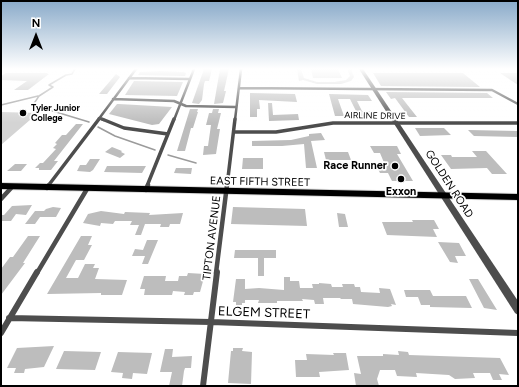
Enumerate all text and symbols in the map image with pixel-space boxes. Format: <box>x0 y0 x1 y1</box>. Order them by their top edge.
north arrow <box>16 16 56 56</box>
text: N <box>32 17 40 30</box>
place label: Tyler Junior College <box>31 103 80 124</box>
marker: Tyler Junior College <box>18 108 28 118</box>
street label: AIRLINE DRIVE <box>344 110 406 122</box>
street label: GOLDEN ROAD <box>422 148 476 220</box>
place label: Race Runner <box>323 159 387 173</box>
marker: Race Runner <box>390 161 400 171</box>
marker: Exxon <box>396 174 406 184</box>
street label: EAST FIFTH STREET <box>210 175 310 189</box>
place label: Exxon <box>386 185 416 199</box>
street label: TIPTON AVENUE <box>200 195 224 281</box>
street label: ELGEM STREET <box>218 304 310 322</box>

